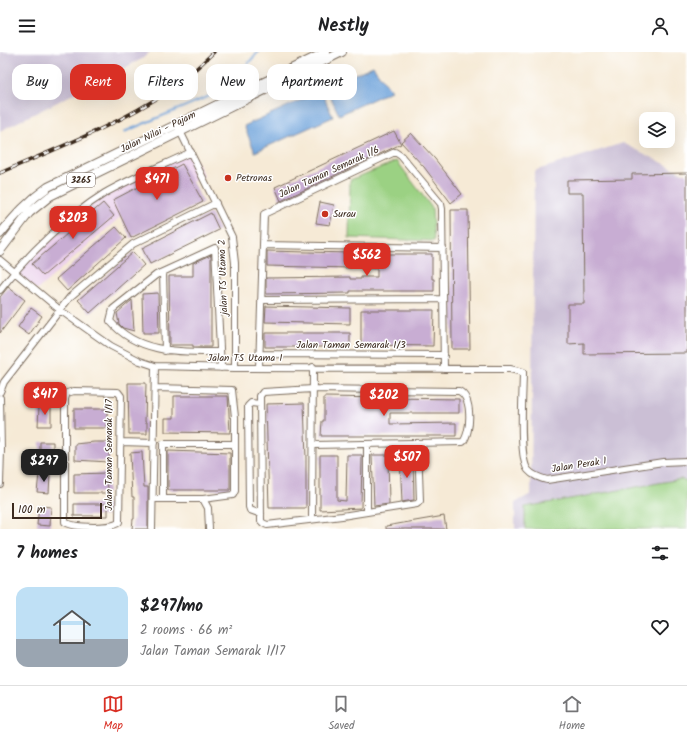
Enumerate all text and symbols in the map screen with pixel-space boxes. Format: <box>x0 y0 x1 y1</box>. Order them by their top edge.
text: Nestly <box>318 12 369 41</box>
icon: menu <box>16 15 38 37</box>
icon: person <box>649 15 671 37</box>
chip: Buy <box>12 64 62 100</box>
chip: Rent <box>70 64 126 100</box>
chip: Filters <box>134 64 198 100</box>
chip: New <box>206 64 259 100</box>
chip: Apartment <box>267 64 357 100</box>
street label: Jalan Nilai - Pajam <box>117 107 199 157</box>
map controls <box>639 112 675 148</box>
button: layers <box>639 112 675 148</box>
street label: Jalan Taman Semarak 1/6 <box>276 142 382 202</box>
pin: $471 <box>133 167 181 201</box>
text: $471 <box>145 169 169 190</box>
place label: Petronas <box>236 170 273 186</box>
road number: 3265 <box>67 173 95 187</box>
marker: Petronas <box>223 173 233 183</box>
pin: $203 <box>49 206 97 240</box>
place label: Surau <box>333 206 356 222</box>
text: $203 <box>58 208 88 229</box>
marker: Surau <box>320 209 330 219</box>
street label: jalan TS Utama 2 <box>214 239 232 318</box>
pin: $562 <box>343 243 391 277</box>
text: $562 <box>353 245 381 266</box>
street label: Jalan Taman Semarak 1/3 <box>296 337 406 353</box>
street label: Jalan TS Utama 1 <box>208 350 282 366</box>
pin: $417 <box>21 382 69 416</box>
pin: $202 <box>360 383 408 417</box>
text: $417 <box>33 384 57 405</box>
text: $202 <box>369 385 399 406</box>
street label: Jalan Taman Semarak 1/17 <box>101 399 117 511</box>
pin: $507 <box>383 445 431 479</box>
text: $507 <box>393 447 421 468</box>
pin: $297 <box>20 449 68 483</box>
text: $297 <box>30 451 58 472</box>
street label: Jalan Perak 1 <box>550 453 608 477</box>
scale bar <box>12 501 102 520</box>
text: 100 m <box>18 501 46 519</box>
text: 7 homes <box>16 540 78 567</box>
icon: filters <box>649 542 671 564</box>
text: $297/mo <box>140 593 203 620</box>
icon: home <box>48 603 96 651</box>
icon: heart <box>649 616 671 638</box>
text: 2 rooms · 66 m² <box>140 620 232 641</box>
text: Jalan Taman Semarak 1/17 <box>140 641 285 662</box>
tab: Map <box>102 693 124 735</box>
tab: Saved <box>328 693 355 735</box>
tab: Home <box>559 693 585 735</box>

